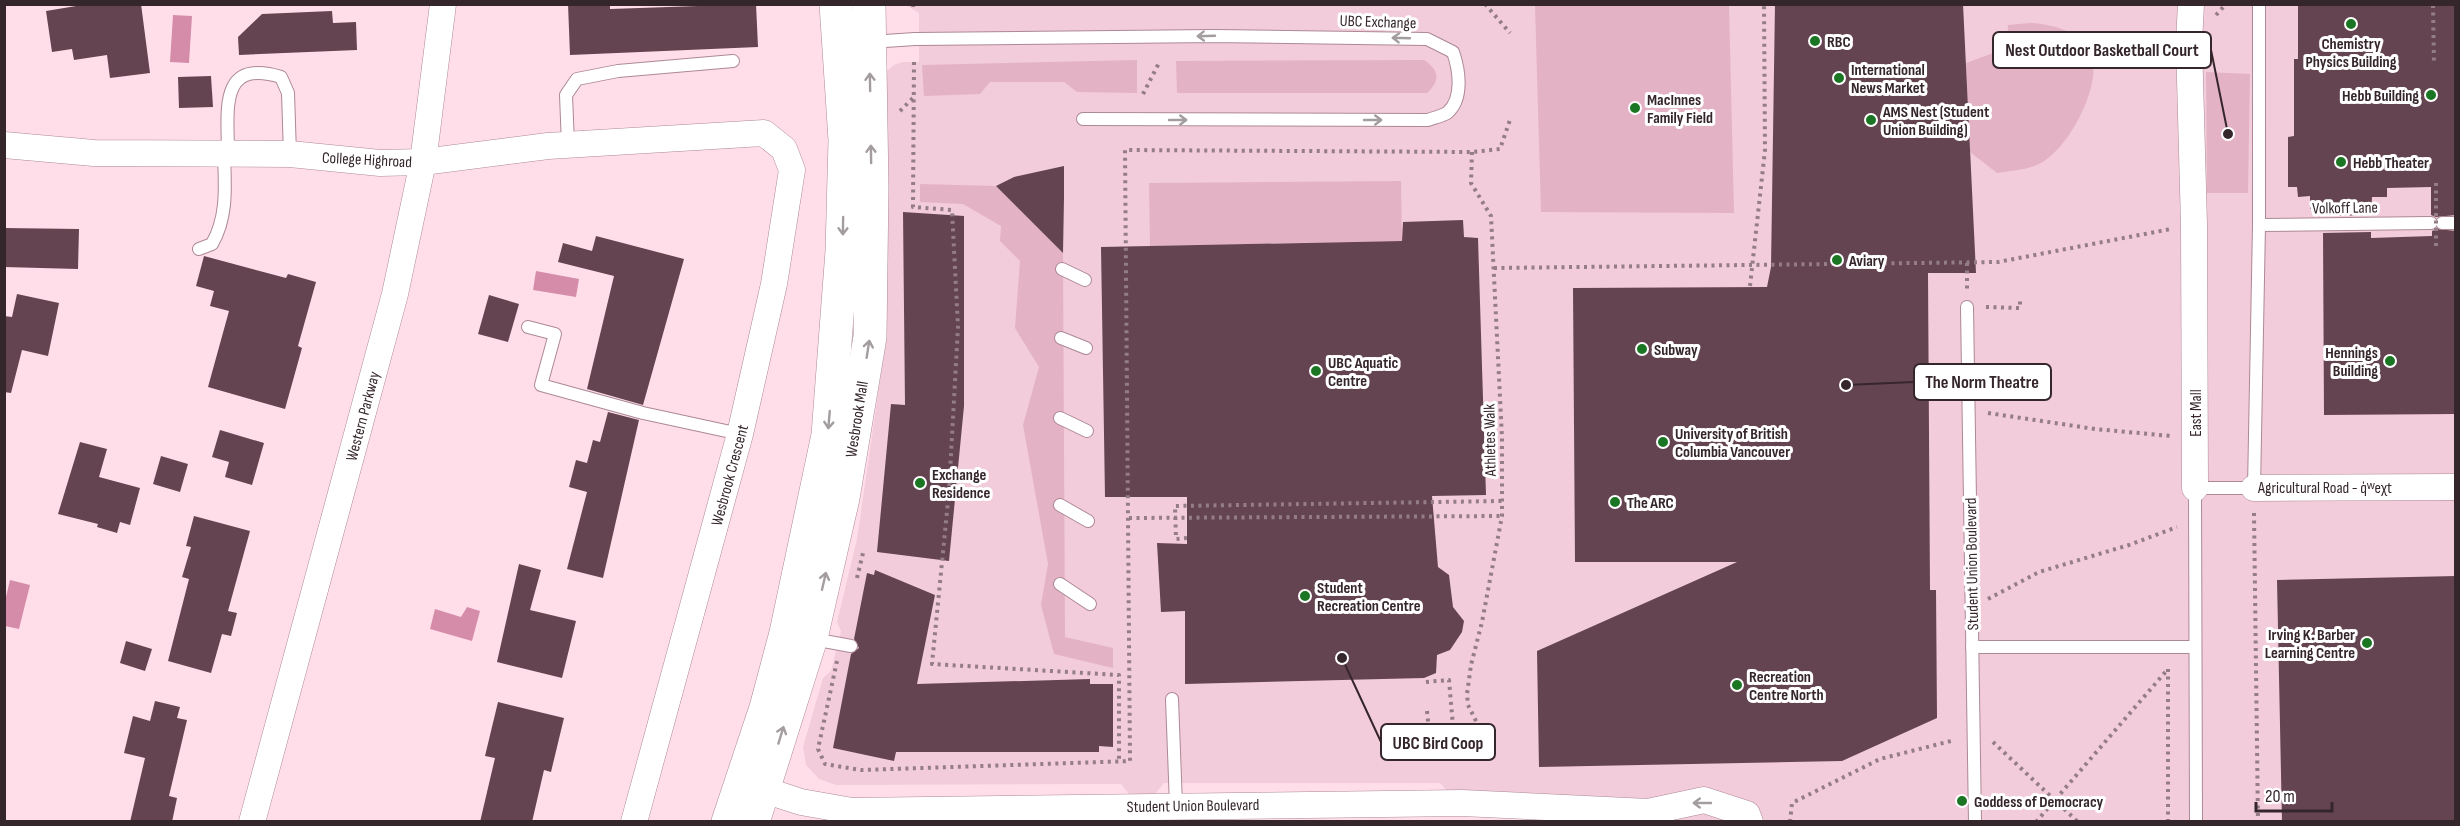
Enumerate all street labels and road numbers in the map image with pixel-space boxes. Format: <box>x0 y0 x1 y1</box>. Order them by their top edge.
street label: UBC Exchange <box>1339 12 1417 33</box>
street label: College Highroad <box>321 149 412 172</box>
street label: Volkoff Lane <box>2312 198 2378 219</box>
street label: Western Parkway <box>342 370 385 463</box>
street label: Wesbrook Mall <box>842 380 873 459</box>
street label: East Mall <box>2187 389 2206 437</box>
street label: Athletes Walk <box>1480 403 1501 477</box>
street label: Wesbrook Crescent <box>708 423 753 528</box>
street label: Agricultural Road - q̓ʷeχt <box>2257 479 2392 498</box>
street label: Student Union Boulevard <box>1962 498 1983 630</box>
street label: Student Union Boulevard <box>1127 796 1259 817</box>

